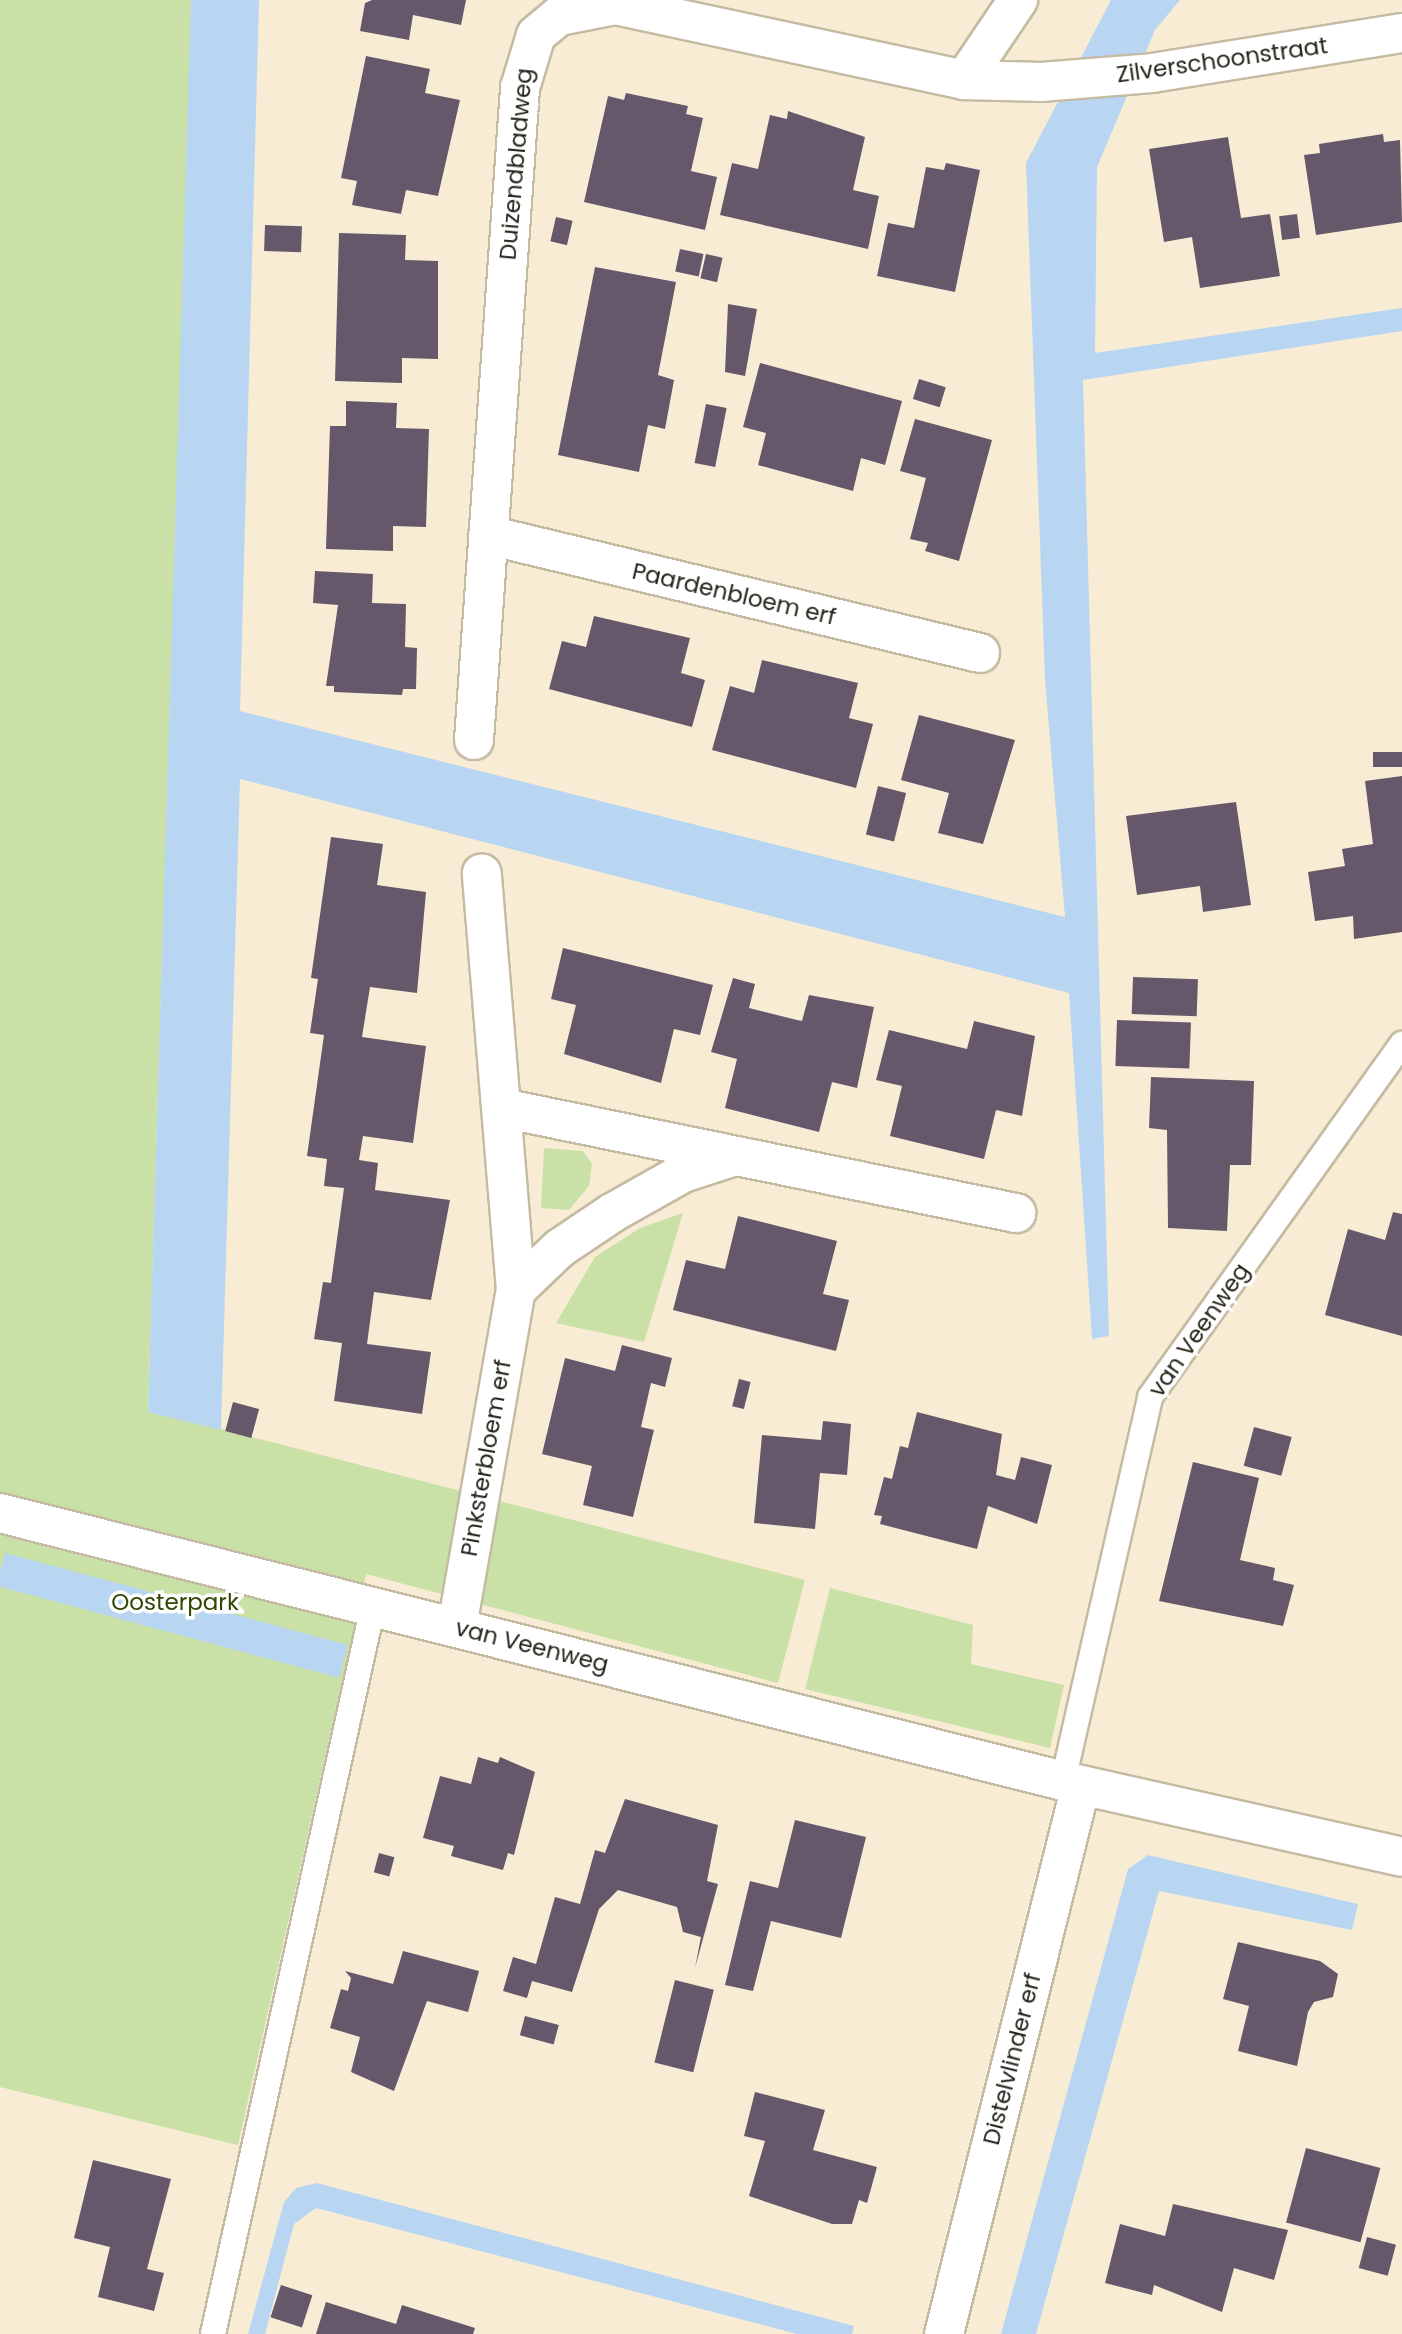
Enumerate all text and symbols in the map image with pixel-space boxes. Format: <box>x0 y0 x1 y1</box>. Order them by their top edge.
street label: Zilverschoonstraat <box>1115 32 1329 88</box>
street label: Duizendbladweg <box>494 67 538 261</box>
street label: Paardenbloem erf <box>630 557 838 631</box>
street label: van Veenweg <box>1143 1258 1255 1402</box>
street label: Pinksterbloem erf <box>455 1358 517 1558</box>
park label: Oosterpark <box>111 1588 239 1616</box>
street label: van Veenweg <box>453 1614 611 1678</box>
street label: Distelvlinder erf <box>977 1970 1047 2148</box>

